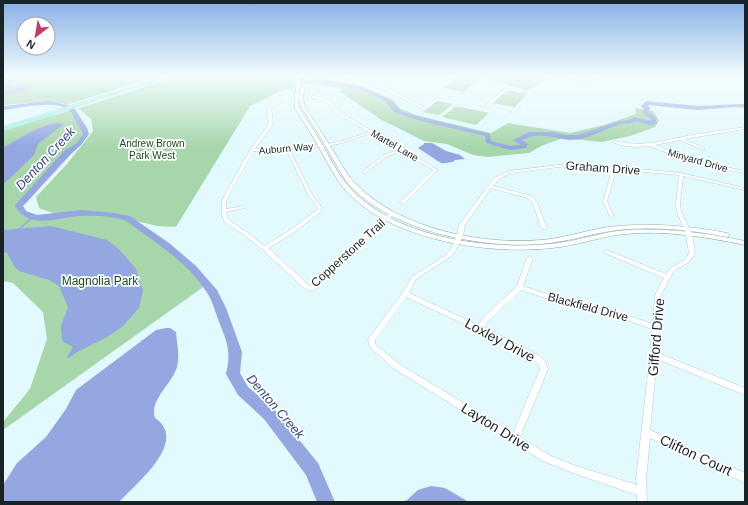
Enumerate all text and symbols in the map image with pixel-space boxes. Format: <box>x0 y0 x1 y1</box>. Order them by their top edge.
north arrow <box>16 16 56 56</box>
text: N <box>24 37 37 52</box>
water label: Denton Creek <box>13 123 79 193</box>
street label: Martel Lane <box>369 127 421 164</box>
park label: Andrew Brown Park West <box>119 138 185 161</box>
street label: Auburn Way <box>258 141 314 156</box>
street label: Minyard Drive <box>667 147 729 174</box>
street label: Graham Drive <box>565 158 641 178</box>
street label: Copperstone Trail <box>308 216 388 290</box>
park label: Magnolia Park <box>62 274 139 288</box>
street label: Blackfield Drive <box>546 290 630 325</box>
street label: Gifford Drive <box>645 297 667 377</box>
street label: Loxley Drive <box>462 315 538 365</box>
water label: Denton Creek <box>244 371 309 443</box>
street label: Layton Drive <box>458 399 534 455</box>
street label: Clifton Court <box>657 431 735 479</box>

